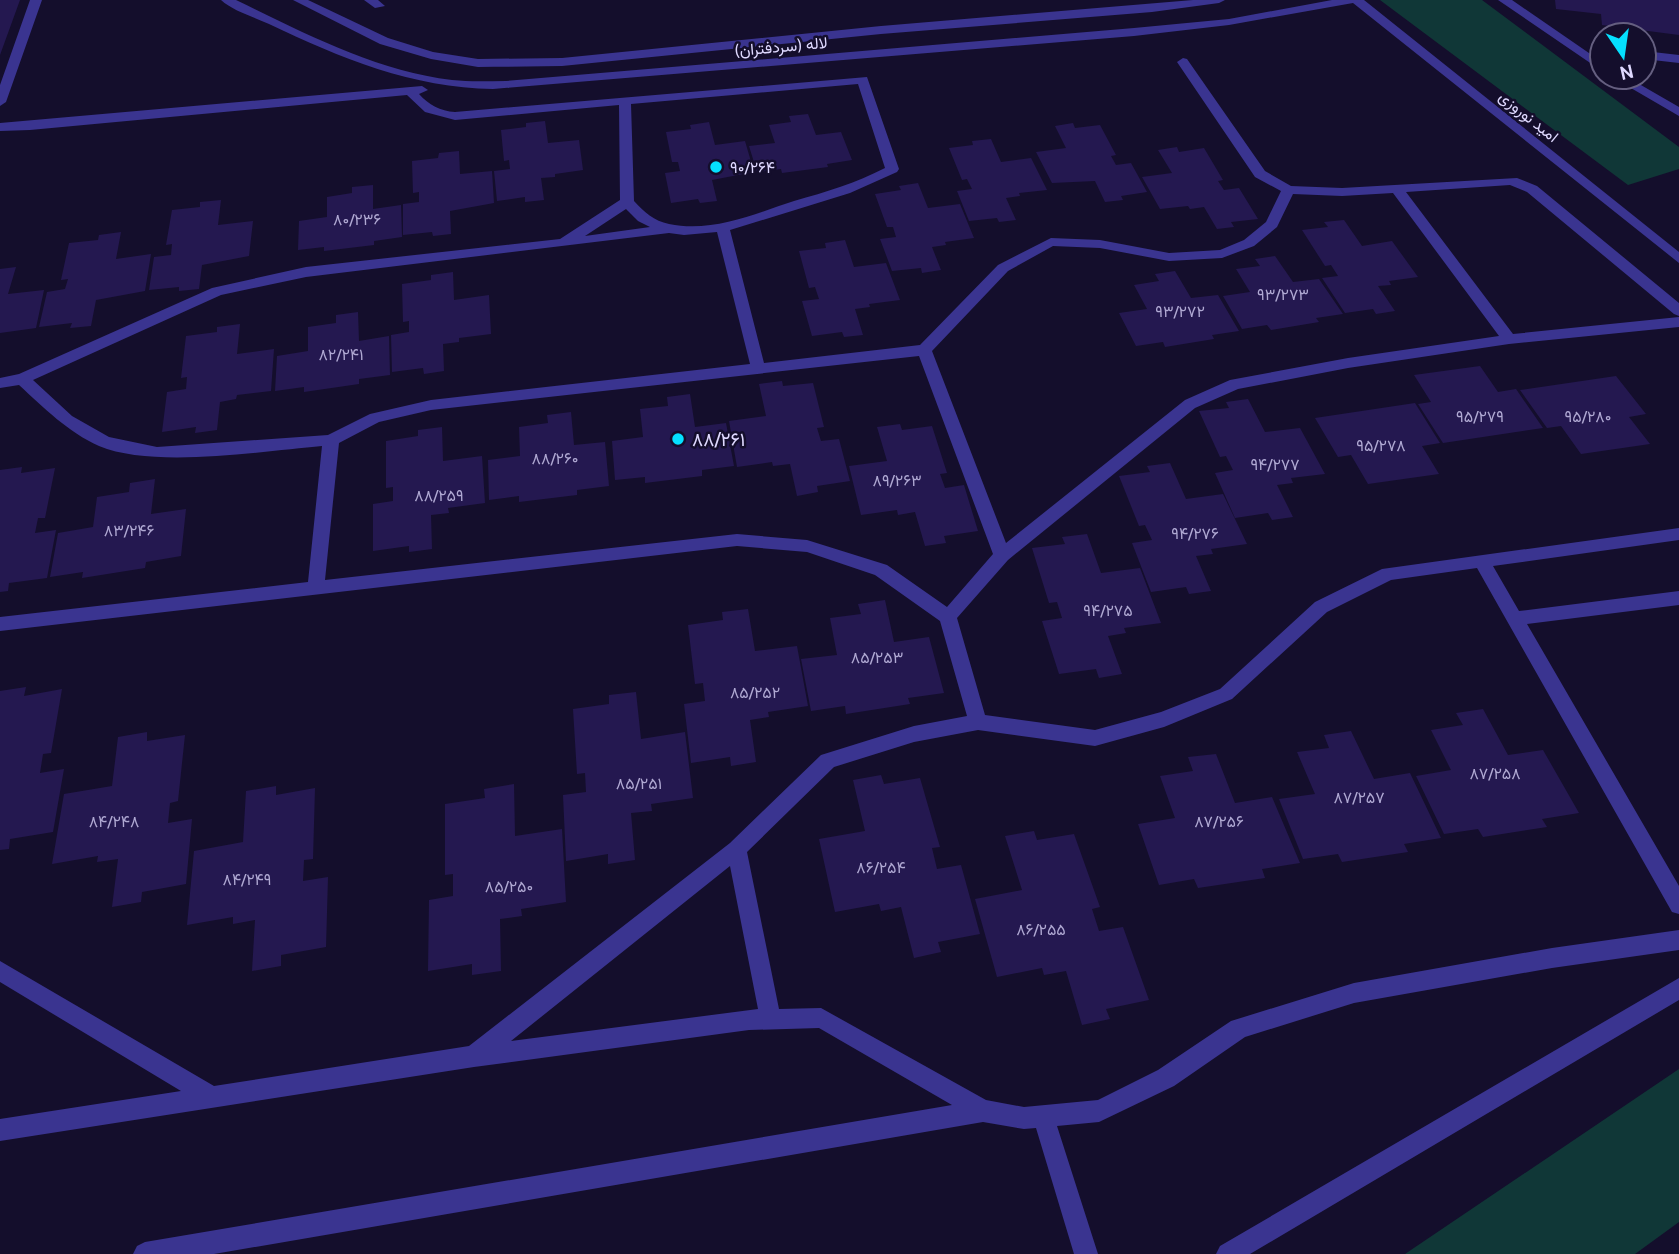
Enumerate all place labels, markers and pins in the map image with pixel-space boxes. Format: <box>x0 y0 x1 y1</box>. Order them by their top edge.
place label: ۹۰/۲۶۴ <box>730 158 775 177</box>
marker: ۹۰/۲۶۴ <box>708 159 724 175</box>
place label: ۸۸/۲۶۱ <box>692 428 745 451</box>
marker: ۸۸/۲۶۱ <box>670 431 686 447</box>

